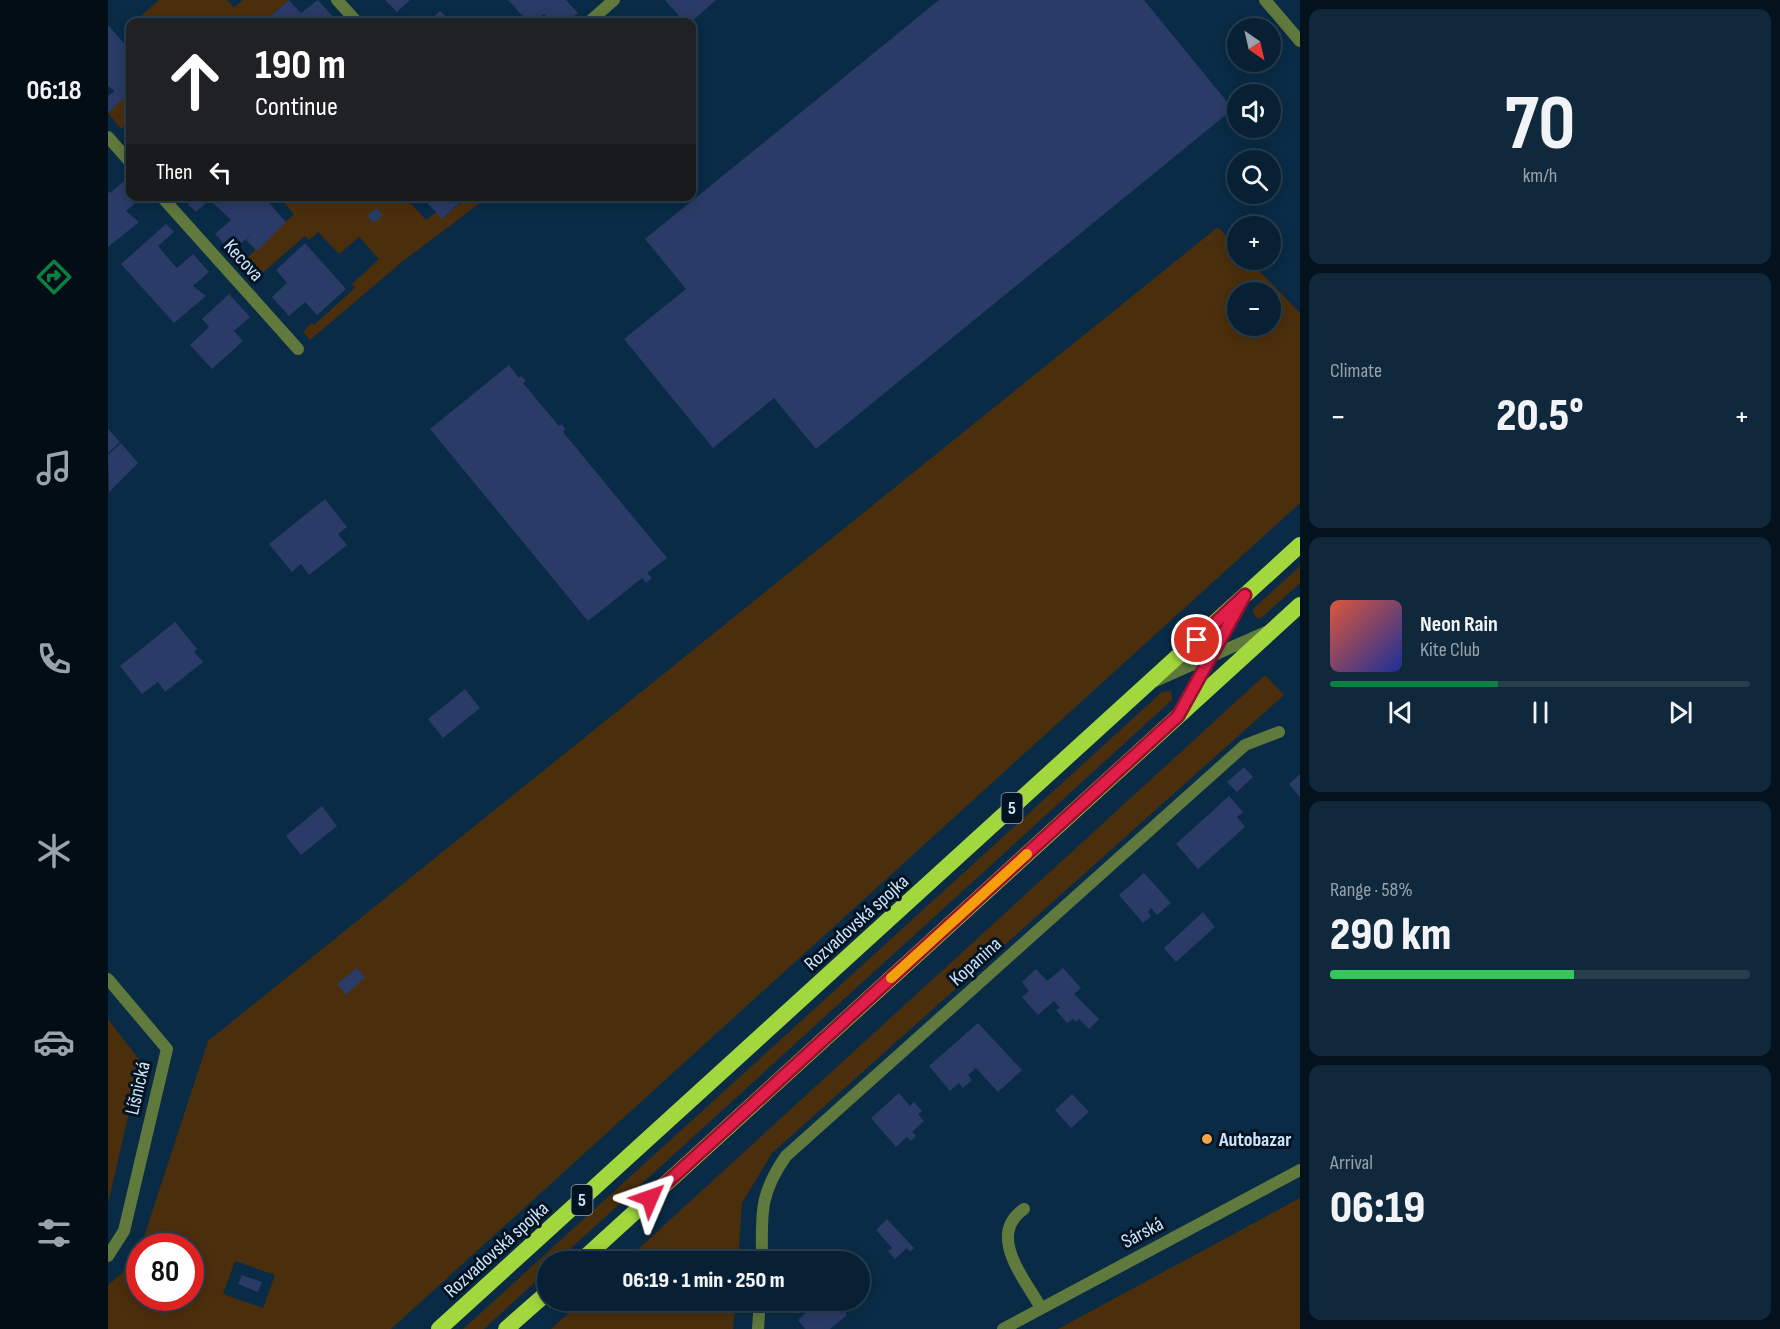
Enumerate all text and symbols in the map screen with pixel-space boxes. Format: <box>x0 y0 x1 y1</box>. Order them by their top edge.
north arrow <box>1227 18 1281 72</box>
map controls <box>1227 18 1281 336</box>
text: 190 m <box>255 40 346 91</box>
icon: ahead <box>156 42 234 120</box>
text: 06:18 <box>27 75 81 107</box>
text: 70 <box>1505 78 1575 171</box>
button: sound <box>1227 84 1281 138</box>
text: Continue <box>255 91 338 123</box>
button: search <box>1227 150 1281 204</box>
icon: left <box>204 156 237 189</box>
text: Then <box>156 159 192 186</box>
text: km/h <box>1523 164 1557 188</box>
button: + <box>1227 216 1281 270</box>
street label: Kecova <box>218 235 268 287</box>
icon: directions <box>33 256 75 298</box>
button: − <box>1227 282 1281 336</box>
text: Climate <box>1330 359 1382 383</box>
text: 20.5° <box>1496 389 1584 444</box>
text: − <box>1330 397 1346 437</box>
text: + <box>1734 397 1750 437</box>
icon: music <box>33 447 75 489</box>
text: Neon Rain <box>1420 611 1498 638</box>
pin <box>1171 614 1222 665</box>
icon: arrive <box>1180 623 1213 656</box>
icon: phone <box>33 638 75 680</box>
text: Kite Club <box>1420 638 1480 662</box>
icon: previous <box>1384 696 1417 729</box>
icon: pause <box>1524 696 1557 729</box>
icon: next <box>1664 696 1697 729</box>
road number: 5 <box>1002 793 1022 823</box>
icon: climate <box>33 830 75 872</box>
street label: Rozvadovská spojka <box>800 870 914 976</box>
text: Range · 58% <box>1330 878 1413 902</box>
text: 290 km <box>1330 908 1451 963</box>
street label: Kopanina <box>945 932 1007 991</box>
icon: car <box>33 1021 75 1063</box>
street label: Líšnická <box>120 1059 156 1117</box>
place label: Autobazar <box>1218 1128 1291 1152</box>
marker: Autobazar <box>1200 1132 1214 1146</box>
text: Arrival <box>1330 1151 1373 1175</box>
position arrow <box>618 1166 682 1230</box>
text: 06:19 <box>1330 1181 1425 1236</box>
road number: 5 <box>572 1185 592 1215</box>
street label: Rozvadovská spojka <box>440 1197 554 1303</box>
icon: filters <box>33 1212 75 1254</box>
street label: Sárská <box>1117 1212 1168 1254</box>
speed limit sign: 80 <box>126 1233 204 1311</box>
text: 06:19 · 1 min · 250 m <box>623 1267 785 1294</box>

